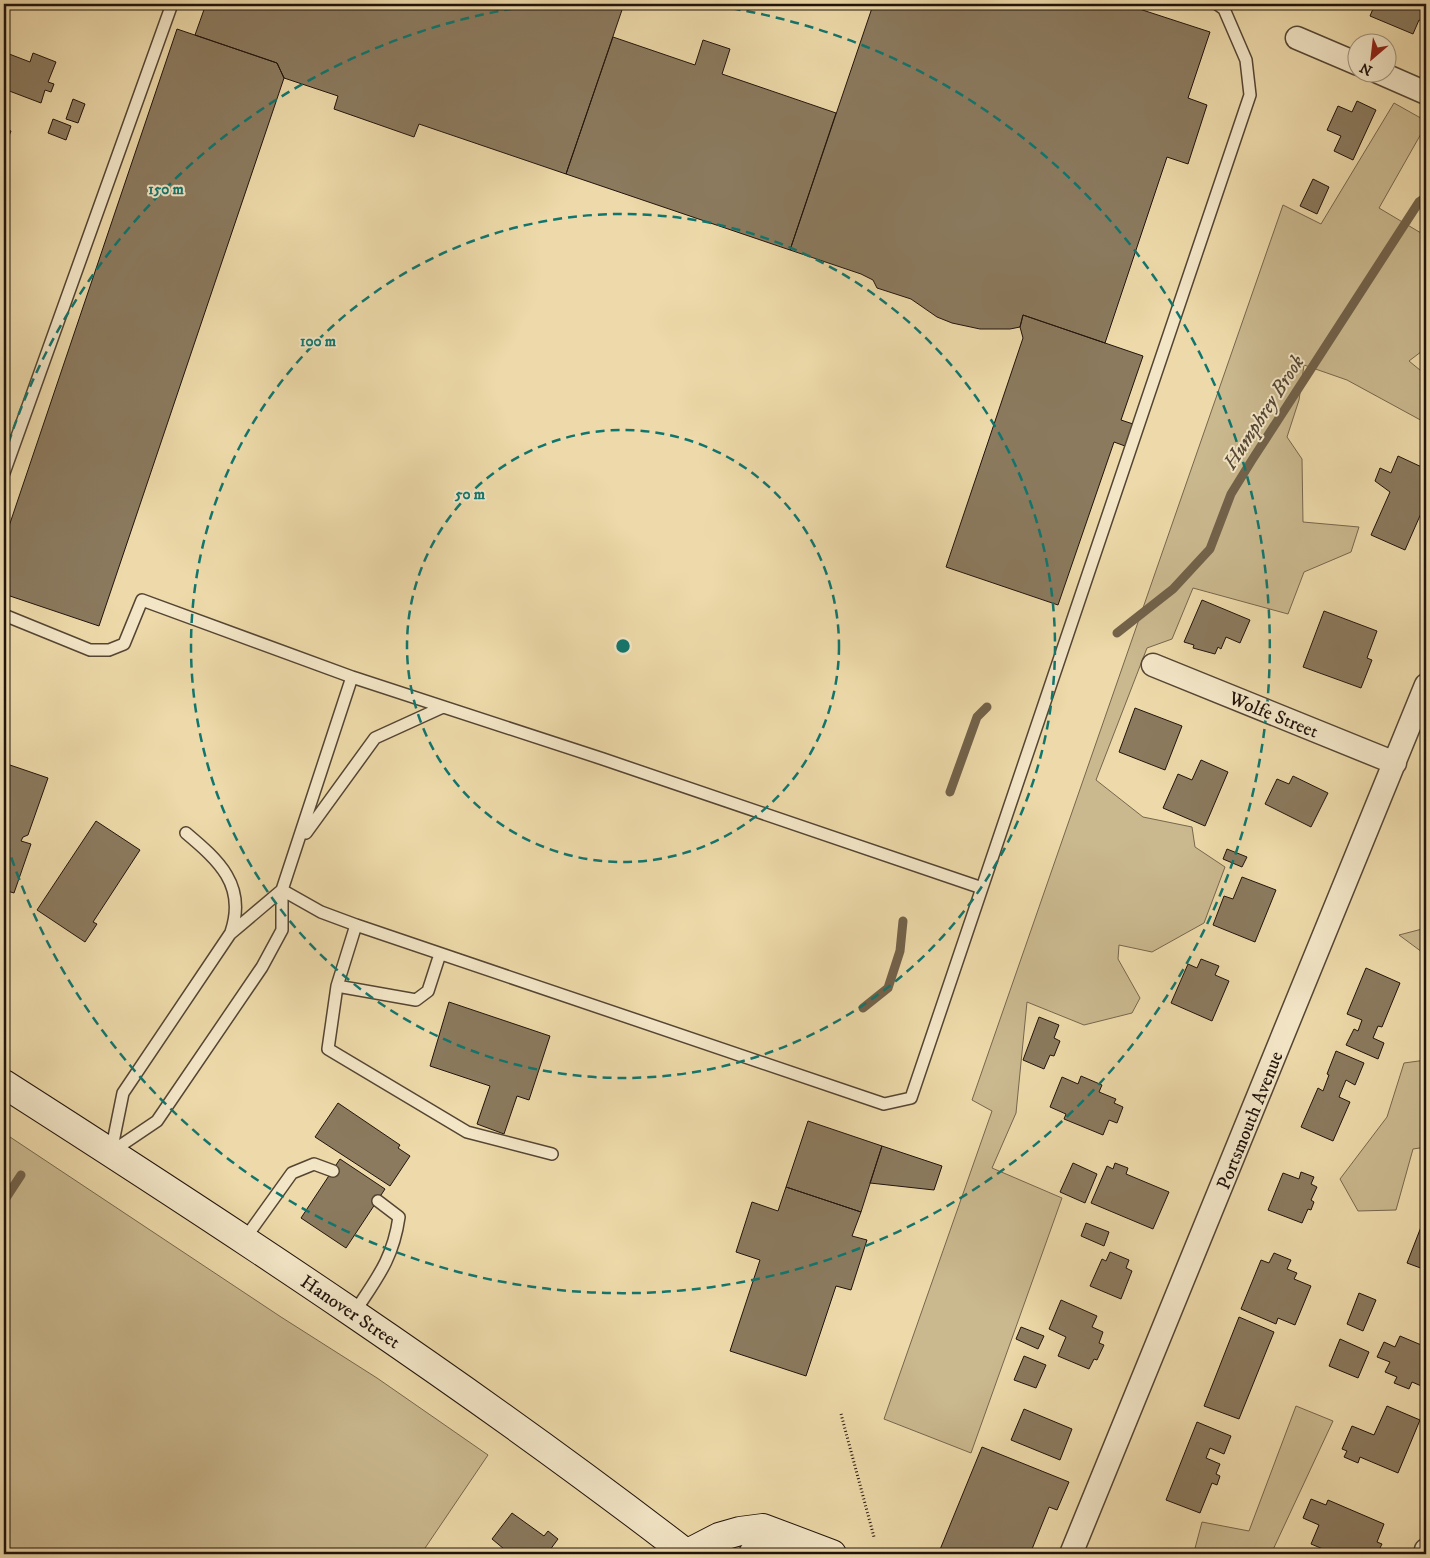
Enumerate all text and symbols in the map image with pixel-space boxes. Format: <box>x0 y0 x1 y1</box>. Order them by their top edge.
north arrow <box>1348 32 1398 82</box>
text: N <box>1357 58 1376 79</box>
text: 150 m <box>148 180 184 199</box>
text: 100 m <box>300 332 337 351</box>
water label: Humphrey Brook <box>1218 351 1311 475</box>
text: 50 m <box>454 485 486 504</box>
centre of rings <box>614 637 632 655</box>
street label: Wolfe Street <box>1225 687 1321 744</box>
street label: Portsmouth Avenue <box>1212 1048 1289 1193</box>
street label: Hanover Street <box>296 1270 404 1354</box>

